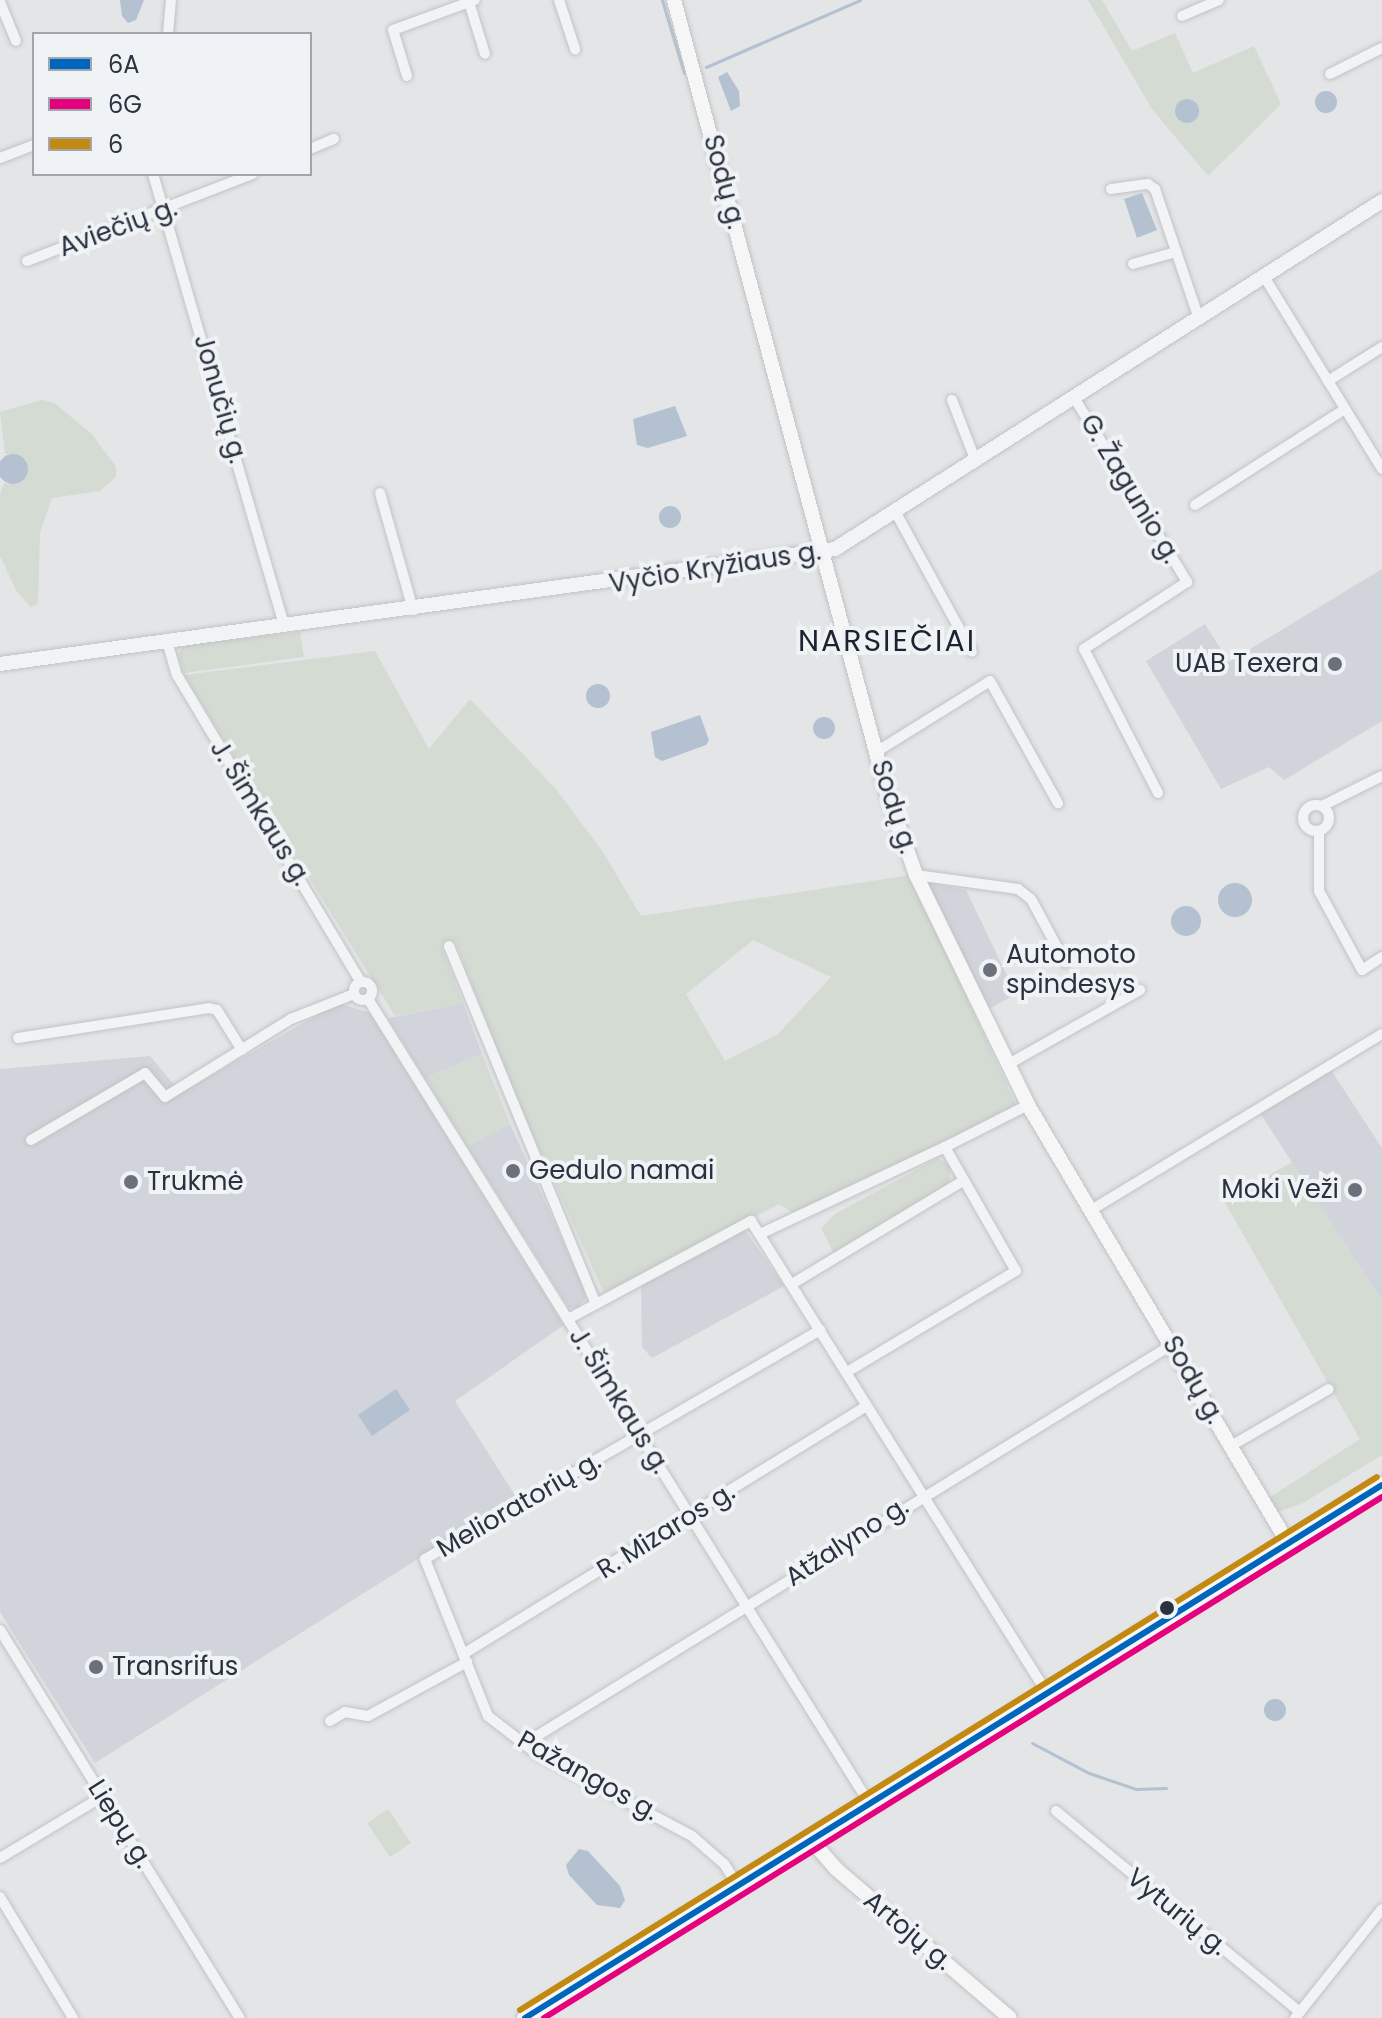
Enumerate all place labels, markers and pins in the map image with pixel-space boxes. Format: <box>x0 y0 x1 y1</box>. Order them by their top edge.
place label: UAB Texera <box>1175 648 1319 680</box>
marker: UAB Texera <box>1326 655 1344 673</box>
place label: Automoto spindesys <box>1006 939 1136 1000</box>
marker: Automoto spindesys <box>981 961 999 979</box>
place label: Gedulo namai <box>529 1155 715 1187</box>
marker: Gedulo namai <box>504 1162 522 1180</box>
place label: Trukmė <box>147 1166 244 1198</box>
marker: Trukmė <box>122 1173 140 1191</box>
place label: Moki Veži <box>1221 1174 1339 1206</box>
marker: Moki Veži <box>1346 1181 1364 1199</box>
unlabelled marker <box>1159 1600 1175 1616</box>
place label: Transrifus <box>112 1651 238 1683</box>
marker: Transrifus <box>87 1658 105 1676</box>

